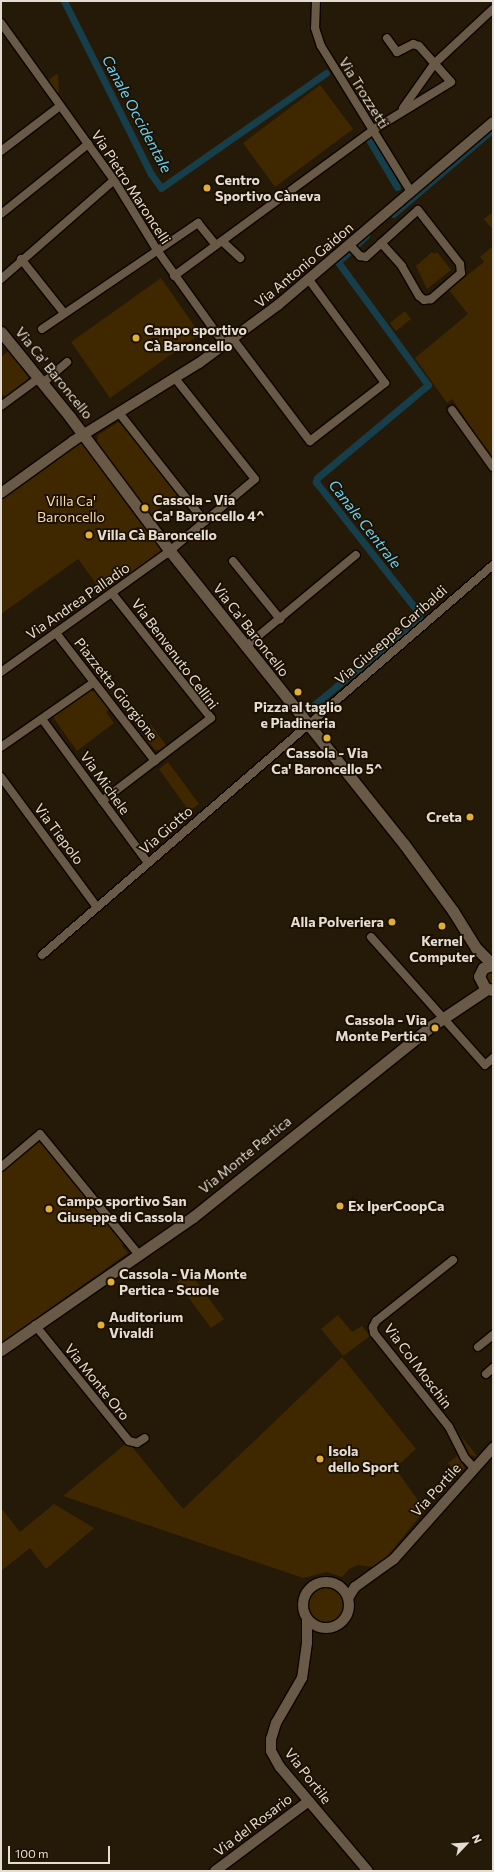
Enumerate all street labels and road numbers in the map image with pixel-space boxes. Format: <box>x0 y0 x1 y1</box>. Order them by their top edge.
street label: Via Trozzetti <box>335 54 393 132</box>
street label: Via Pietro Maroncelli <box>88 127 174 247</box>
street label: Via Antonio Gaidon <box>251 219 357 311</box>
street label: Via Ca' Baroncello <box>12 324 96 422</box>
street label: Via Andrea Palladio <box>23 559 133 643</box>
street label: Via Ca' Baroncello <box>209 580 293 680</box>
street label: Via Giuseppe Garibaldi <box>332 582 450 688</box>
street label: Via Benvenuto Cellini <box>128 596 222 712</box>
street label: Piazzetta Giorgione <box>71 635 161 743</box>
street label: Via Michele <box>77 748 133 818</box>
street label: Via Tiepolo <box>31 800 87 868</box>
street label: Via Giotto <box>136 802 196 858</box>
street label: Via Monte Pertica <box>196 1113 294 1197</box>
street label: Via Col Moschin <box>381 1320 455 1412</box>
street label: Via Monte Oro <box>61 1340 133 1424</box>
street label: Via Portile <box>408 1460 464 1520</box>
street label: Via Portile <box>281 1745 335 1807</box>
street label: Via del Rosario <box>211 1790 295 1860</box>

